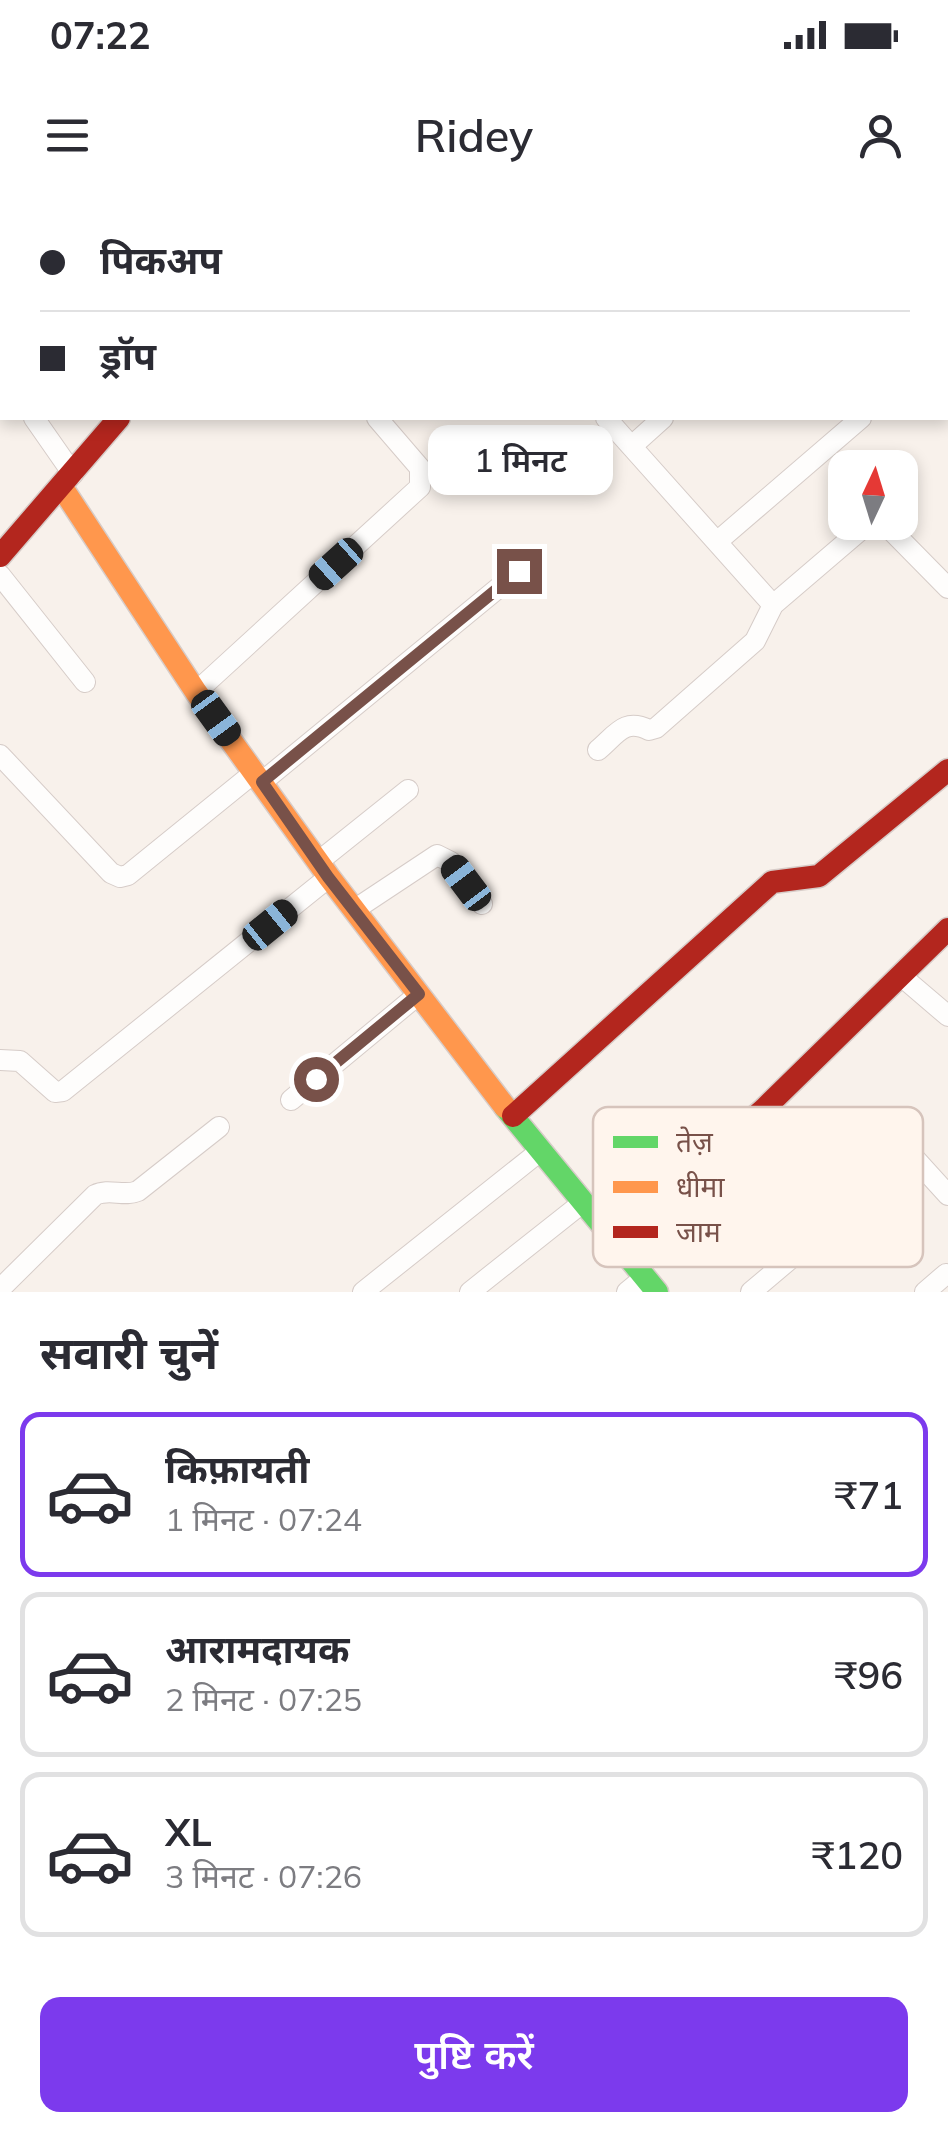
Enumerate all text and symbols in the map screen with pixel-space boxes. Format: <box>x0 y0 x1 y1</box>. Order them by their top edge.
text: 07:22 <box>50 11 151 59</box>
text: Ridey <box>415 107 533 163</box>
icon: menu <box>40 108 95 163</box>
icon: person <box>853 108 908 163</box>
text: पिकअप <box>100 236 222 284</box>
text: ड्रॉप <box>100 332 156 380</box>
callout: 1 मिनट <box>426 426 612 496</box>
text: 1 मिनट <box>474 440 567 480</box>
north arrow <box>828 450 918 540</box>
map controls <box>828 450 918 540</box>
car <box>304 533 368 595</box>
route end <box>497 549 542 594</box>
car <box>186 685 246 751</box>
car <box>436 850 496 916</box>
car <box>237 894 303 956</box>
route start <box>294 1057 339 1102</box>
legend <box>593 1107 923 1267</box>
text: तेज़ <box>676 1124 714 1159</box>
text: धीमा <box>676 1169 725 1204</box>
text: जाम <box>676 1214 722 1249</box>
text: सवारी चुनें <box>40 1324 218 1380</box>
text: किफ़ायती <box>165 1445 309 1493</box>
icon: car <box>45 1450 135 1540</box>
text: ₹71 <box>835 1471 903 1519</box>
text: 1 मिनट · 07:24 <box>165 1499 362 1539</box>
text: आरामदायक <box>165 1625 349 1673</box>
icon: car <box>45 1630 135 1720</box>
text: ₹96 <box>835 1651 903 1699</box>
text: 2 मिनट · 07:25 <box>165 1679 362 1719</box>
text: XL <box>165 1808 212 1856</box>
icon: car <box>45 1810 135 1900</box>
text: ₹120 <box>812 1831 903 1879</box>
text: 3 मिनट · 07:26 <box>165 1856 362 1896</box>
button: पुष्टि करें <box>40 1997 908 2112</box>

